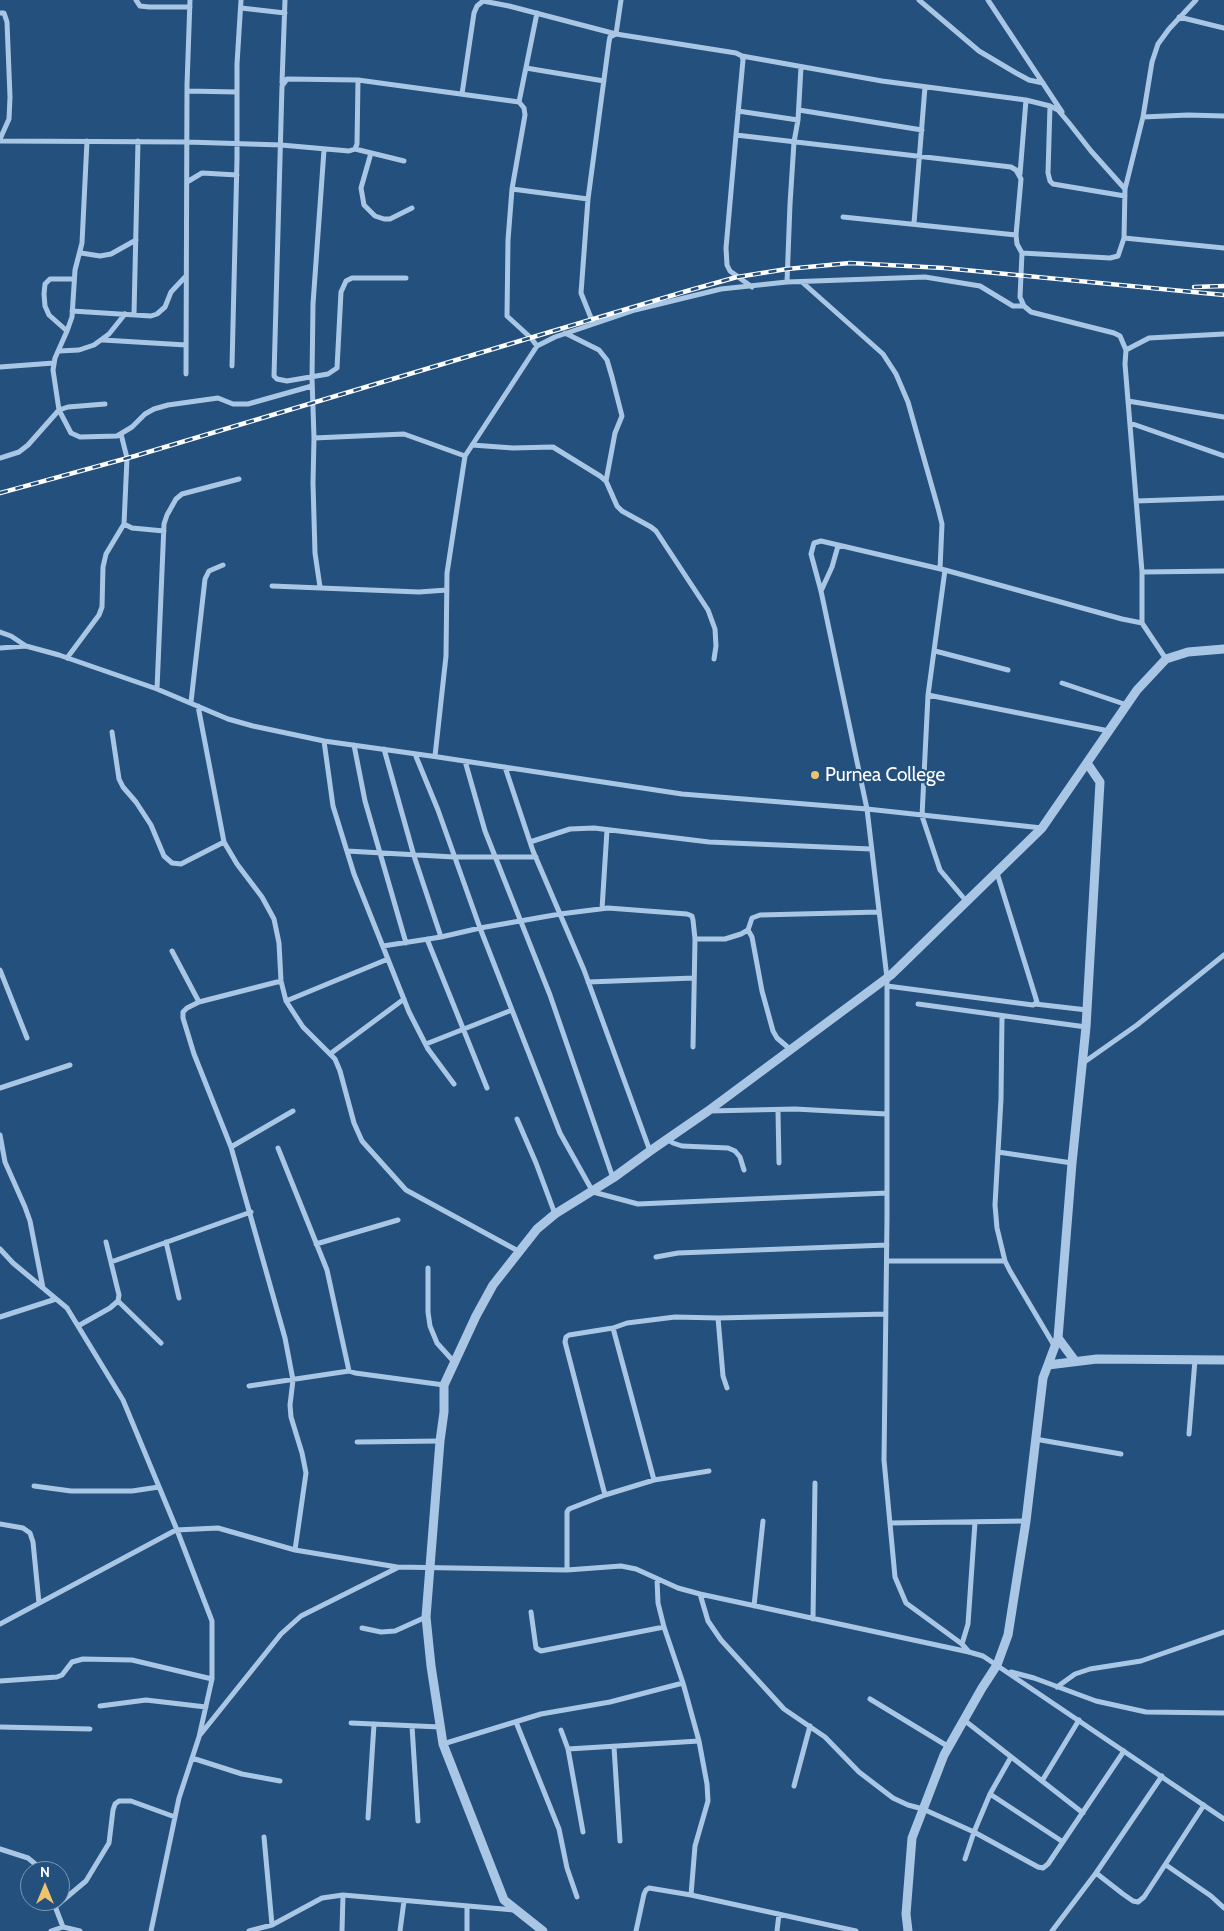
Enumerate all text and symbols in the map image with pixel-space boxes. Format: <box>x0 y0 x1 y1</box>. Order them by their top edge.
place label: Purnea College <box>825 764 945 786</box>
marker: Purnea College <box>809 769 821 781</box>
north arrow <box>20 1861 70 1911</box>
text: N <box>40 1863 50 1881</box>

